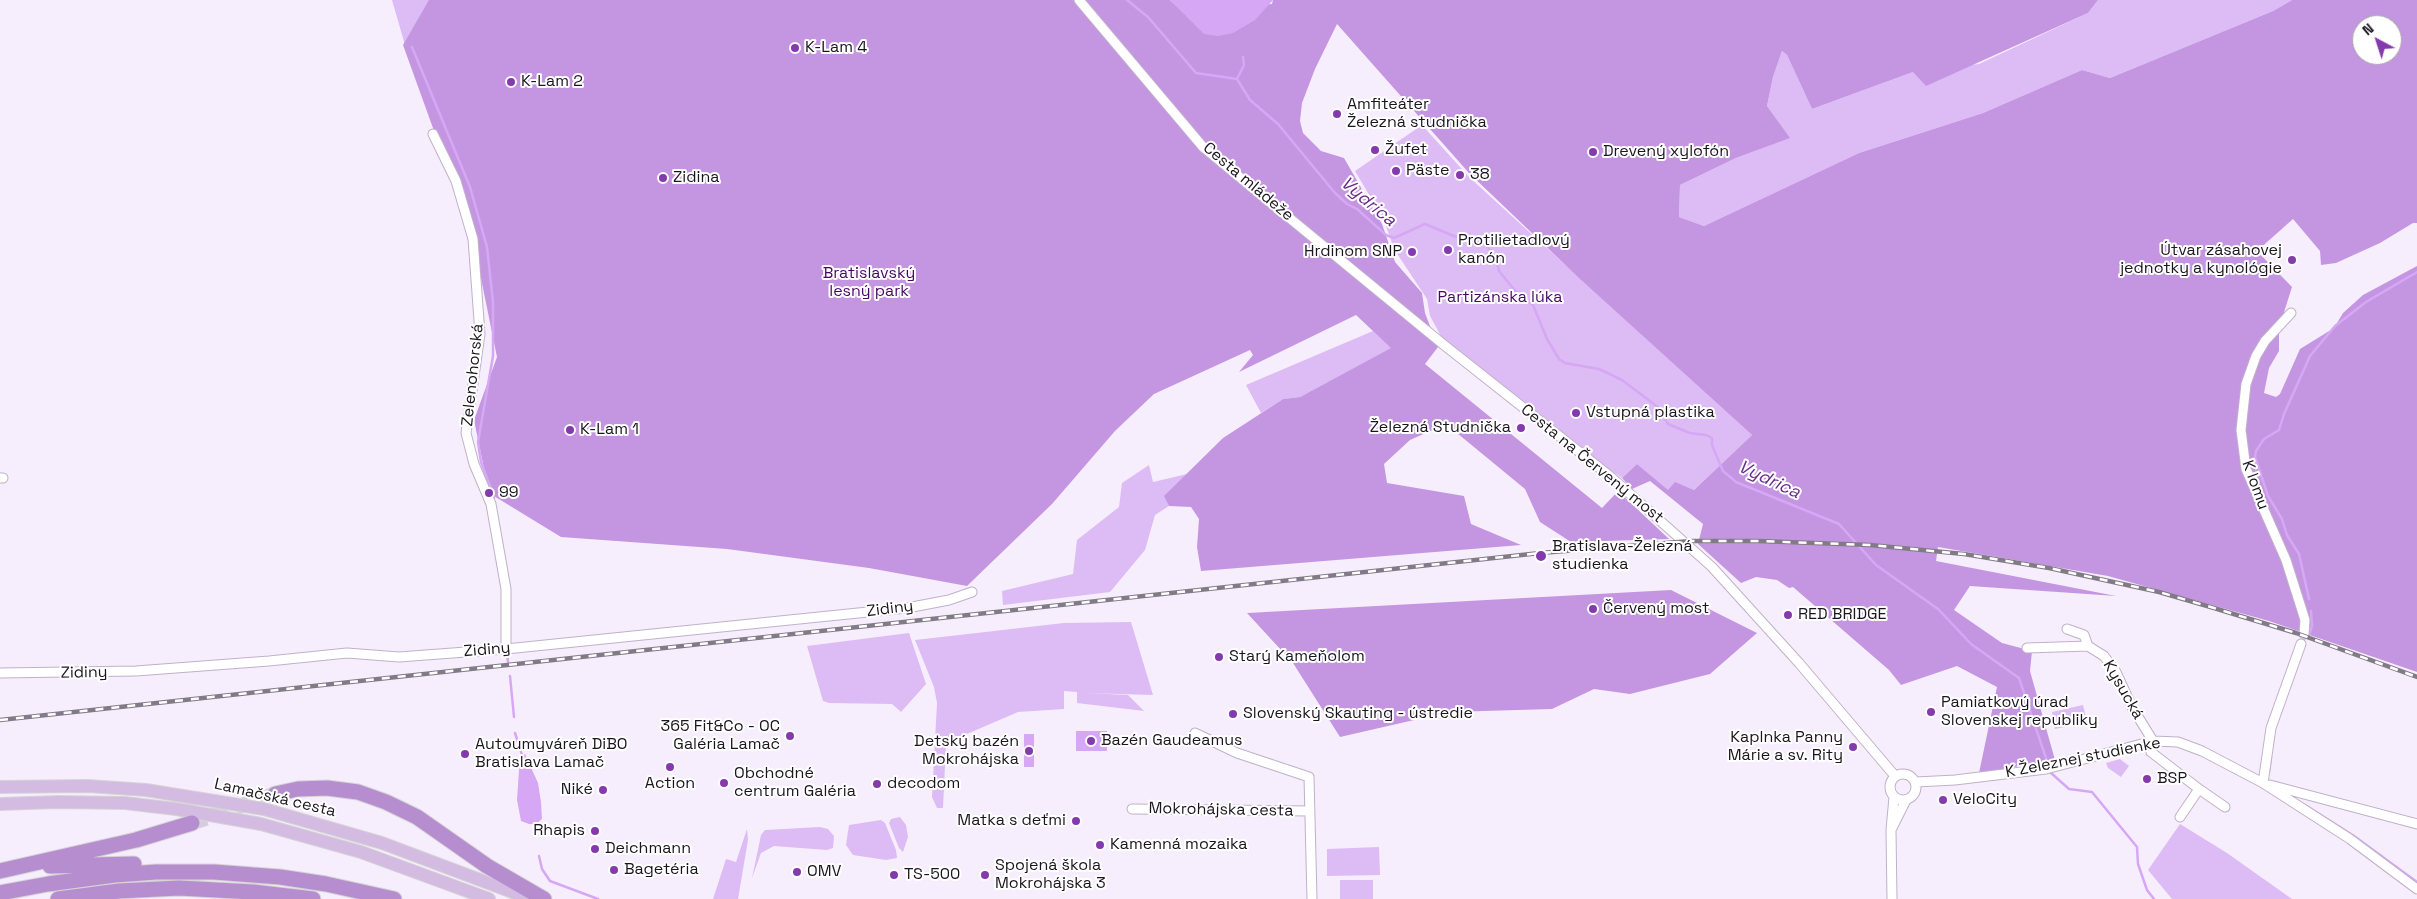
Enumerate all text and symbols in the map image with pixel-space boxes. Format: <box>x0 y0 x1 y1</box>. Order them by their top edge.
north arrow <box>2352 15 2402 65</box>
text: N <box>2359 19 2377 39</box>
place label: K-Lam 4 <box>805 38 867 58</box>
marker: K-Lam 4 <box>789 42 801 54</box>
place label: K-Lam 2 <box>521 72 583 92</box>
marker: K-Lam 2 <box>505 76 517 88</box>
place label: Amfiteáter Železná studnička <box>1347 95 1487 133</box>
marker: Amfiteáter Železná studnička <box>1331 108 1343 120</box>
street label: Cesta mládeže <box>1199 139 1297 225</box>
place label: Žufet <box>1385 140 1427 160</box>
place label: Drevený xylofón <box>1603 142 1729 162</box>
marker: Žufet <box>1369 144 1381 156</box>
marker: Drevený xylofón <box>1587 146 1599 158</box>
place label: Päste <box>1406 161 1449 181</box>
marker: Päste <box>1390 165 1402 177</box>
place label: 38 <box>1470 165 1490 185</box>
place label: Zidina <box>673 168 719 188</box>
marker: 38 <box>1454 169 1466 181</box>
marker: Zidina <box>657 172 669 184</box>
water label: Vydrica <box>1336 173 1400 231</box>
place label: Protilietadlový kanón <box>1458 231 1570 269</box>
place label: Útvar zásahovej jednotky a kynológie <box>2120 241 2282 279</box>
place label: Hrdinom SNP <box>1304 242 1402 262</box>
marker: Protilietadlový kanón <box>1442 244 1454 256</box>
marker: Hrdinom SNP <box>1406 246 1418 258</box>
marker: Útvar zásahovej jednotky a kynológie <box>2286 254 2298 266</box>
park label: Bratislavský lesný park <box>823 264 915 302</box>
park label: Partizánska lúka <box>1438 288 1562 308</box>
street label: Zelenohorská <box>458 323 488 427</box>
street label: Cesta na Červený most <box>1517 400 1667 528</box>
place label: Vstupná plastika <box>1586 403 1715 423</box>
marker: Vstupná plastika <box>1570 407 1582 419</box>
place label: Železná Studnička <box>1370 418 1511 438</box>
place label: K-Lam 1 <box>580 420 639 440</box>
marker: Železná Studnička <box>1515 422 1527 434</box>
marker: K-Lam 1 <box>564 424 576 436</box>
water label: Vydrica <box>1735 456 1803 504</box>
street label: K lomu <box>2237 458 2273 512</box>
place label: 99 <box>499 483 519 503</box>
marker: 99 <box>483 487 495 499</box>
place label: Bratislava-Železná studienka <box>1552 537 1693 575</box>
marker: Bratislava-Železná studienka <box>1534 549 1548 563</box>
street label: Zidiny <box>866 597 914 621</box>
place label: Červený most <box>1603 599 1709 619</box>
marker: Červený most <box>1587 603 1599 615</box>
place label: RED BRIDGE <box>1798 605 1887 625</box>
marker: RED BRIDGE <box>1782 609 1794 621</box>
street label: Zidiny <box>463 638 511 662</box>
place label: Starý Kameňolom <box>1229 647 1365 667</box>
marker: Starý Kameňolom <box>1213 651 1225 663</box>
street label: Kysucká <box>2098 657 2148 723</box>
street label: Zidiny <box>60 663 108 683</box>
place label: Pamiatkový úrad Slovenskej republiky <box>1941 693 2098 731</box>
place label: Slovenský Skauting - ústredie <box>1243 704 1473 724</box>
marker: Pamiatkový úrad Slovenskej republiky <box>1925 706 1937 718</box>
marker: Slovenský Skauting - ústredie <box>1227 708 1239 720</box>
place label: 365 Fit&Co - OC Galéria Lamač <box>661 717 780 755</box>
place label: Kaplnka Panny Márie a sv. Rity <box>1728 728 1843 766</box>
marker: 365 Fit&Co - OC Galéria Lamač <box>784 730 796 742</box>
place label: Bazén Gaudeamus <box>1101 731 1242 751</box>
place label: Detský bazén Mokrohájska <box>914 732 1019 770</box>
street label: K Železnej studienke <box>2004 734 2162 782</box>
place label: Autoumyváreň DiBO Bratislava Lamač <box>475 735 628 773</box>
marker: Bazén Gaudeamus <box>1085 735 1097 747</box>
marker: Kaplnka Panny Márie a sv. Rity <box>1847 741 1859 753</box>
marker: Detský bazén Mokrohájska <box>1023 745 1035 757</box>
marker: Autoumyváreň DiBO Bratislava Lamač <box>459 748 471 760</box>
marker: Action <box>664 761 676 773</box>
place label: Obchodné centrum Galéria <box>734 764 856 802</box>
place label: BSP <box>2157 769 2187 789</box>
marker: BSP <box>2141 773 2153 785</box>
place label: Action <box>645 774 695 794</box>
place label: decodom <box>887 774 960 794</box>
street label: Lamačská cesta <box>212 775 338 821</box>
marker: Obchodné centrum Galéria <box>718 777 730 789</box>
marker: decodom <box>871 778 883 790</box>
place label: Niké <box>561 780 593 800</box>
marker: Niké <box>597 784 609 796</box>
place label: VeloCity <box>1953 790 2017 810</box>
marker: VeloCity <box>1937 794 1949 806</box>
street label: Mokrohájska cesta <box>1148 799 1294 821</box>
place label: Matka s deťmi <box>957 811 1066 831</box>
marker: Matka s deťmi <box>1070 815 1082 827</box>
place label: Rhapis <box>533 821 585 841</box>
marker: Rhapis <box>589 825 601 837</box>
place label: Kamenná mozaika <box>1110 835 1248 855</box>
place label: Deichmann <box>605 839 691 859</box>
marker: Kamenná mozaika <box>1094 839 1106 851</box>
marker: Deichmann <box>589 843 601 855</box>
place label: Spojená škola Mokrohájska 3 <box>995 856 1106 894</box>
place label: Bagetéria <box>624 860 699 880</box>
place label: OMV <box>807 862 841 882</box>
marker: Bagetéria <box>608 864 620 876</box>
place label: TS-500 <box>904 865 960 885</box>
marker: OMV <box>791 866 803 878</box>
marker: TS-500 <box>888 869 900 881</box>
marker: Spojená škola Mokrohájska 3 <box>979 869 991 881</box>

